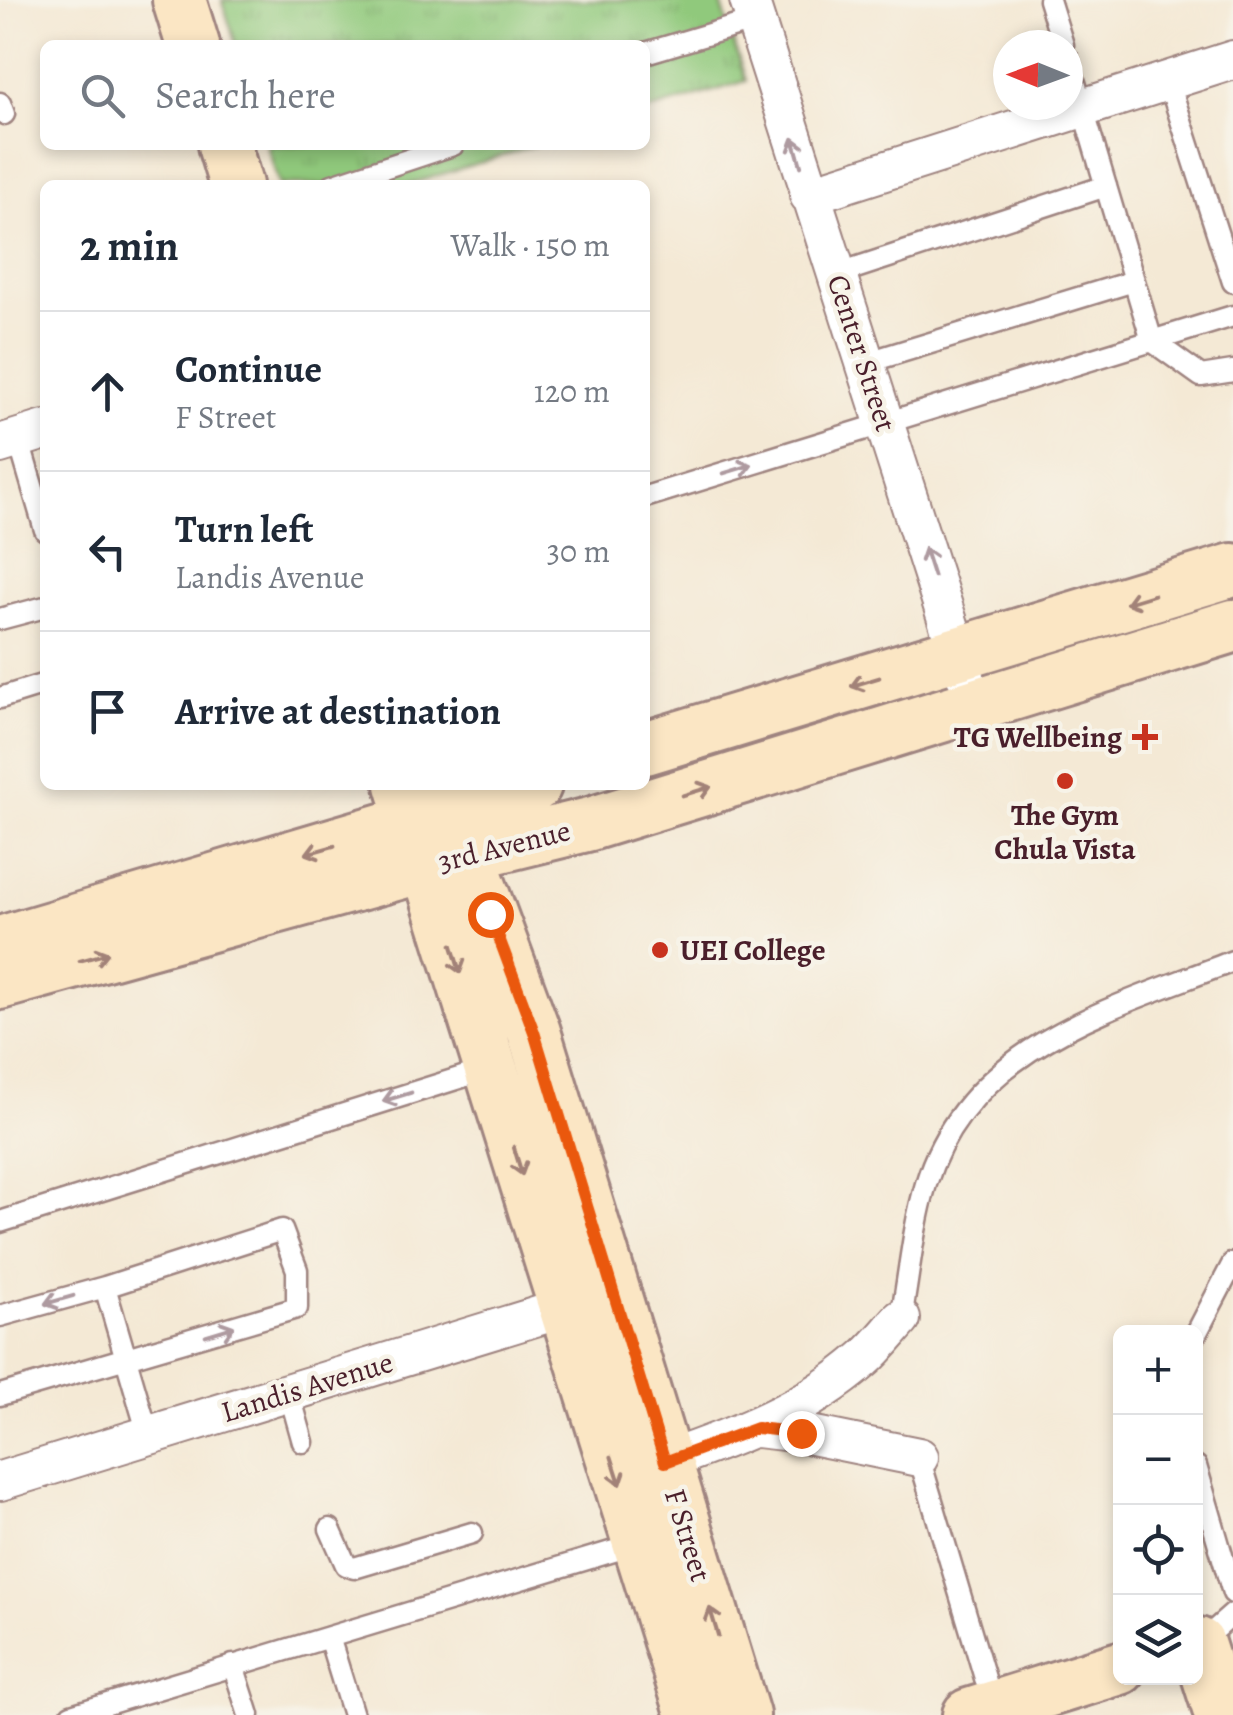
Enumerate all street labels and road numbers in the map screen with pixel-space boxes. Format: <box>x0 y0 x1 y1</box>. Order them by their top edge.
street label: Center Street <box>818 269 906 437</box>
street label: 3rd Avenue <box>434 810 574 882</box>
street label: Landis Avenue <box>216 1342 398 1432</box>
street label: F Street <box>655 1484 721 1586</box>

